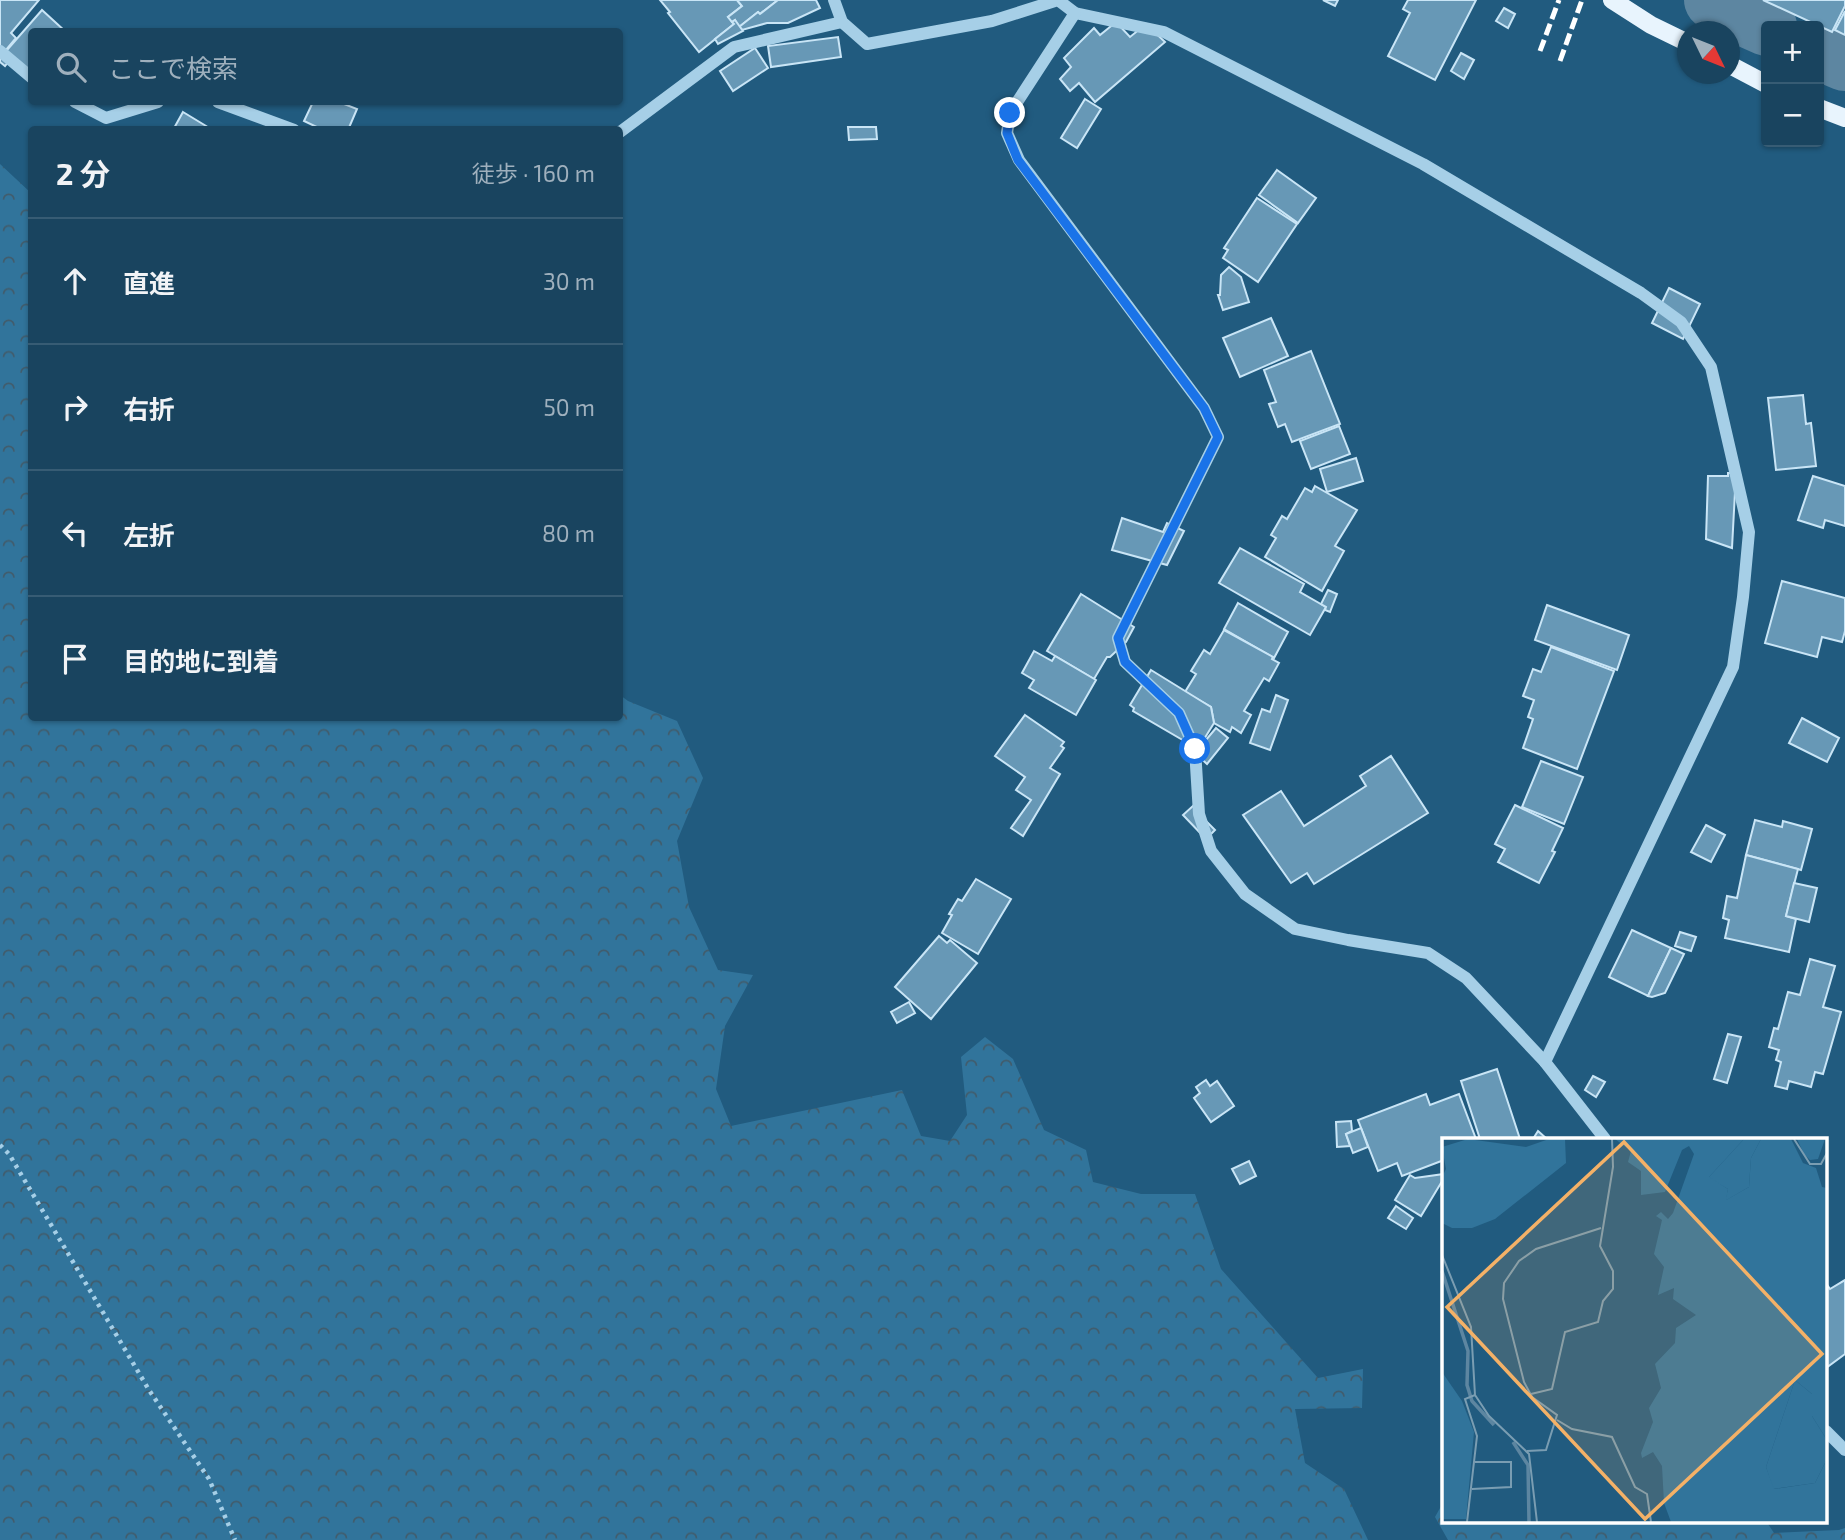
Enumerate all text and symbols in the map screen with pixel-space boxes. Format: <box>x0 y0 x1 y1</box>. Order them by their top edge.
north arrow <box>1677 21 1740 84</box>
map controls <box>1761 21 1824 147</box>
button: + <box>1761 21 1824 84</box>
search box <box>28 28 623 105</box>
icon: search <box>52 48 90 86</box>
text: ここで検索 <box>108 52 238 83</box>
button: − <box>1761 84 1824 147</box>
route end <box>994 97 1025 128</box>
text: 2 分 <box>56 155 110 191</box>
text: 徒歩 · 160 m <box>472 159 595 187</box>
icon: ahead <box>56 262 94 300</box>
text: 直進 <box>123 267 175 298</box>
text: 30 m <box>543 267 595 295</box>
icon: right <box>56 388 94 426</box>
text: 右折 <box>123 393 175 424</box>
text: 50 m <box>544 393 595 421</box>
icon: left <box>56 514 94 552</box>
text: 左折 <box>123 519 175 550</box>
text: 80 m <box>542 519 595 547</box>
icon: arrive <box>56 640 94 678</box>
text: 目的地に到着 <box>123 645 279 676</box>
route start <box>1179 733 1210 764</box>
inset map <box>1442 1138 1828 1522</box>

